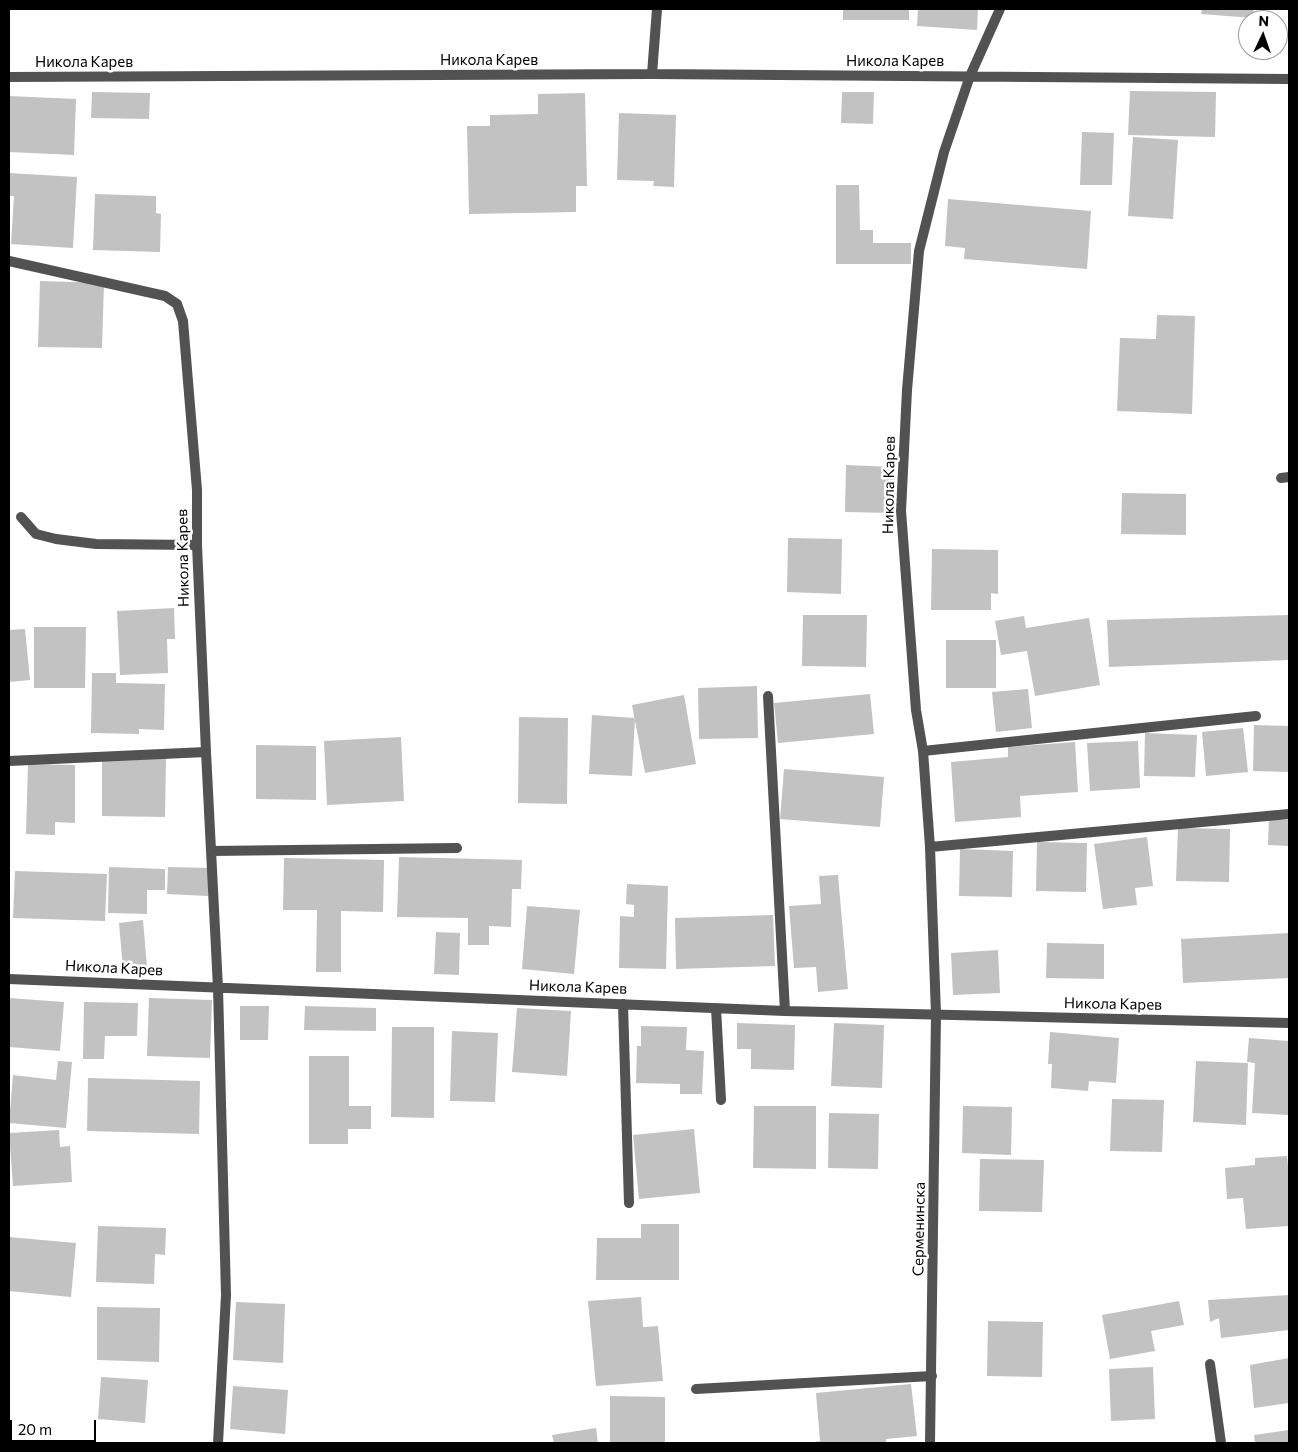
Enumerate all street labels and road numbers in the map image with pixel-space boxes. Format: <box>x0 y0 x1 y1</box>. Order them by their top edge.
street label: Никола Карев <box>440 51 538 69</box>
street label: Никола Карев <box>846 52 944 70</box>
street label: Никола Карев <box>35 53 133 71</box>
street label: Никола Карев <box>879 436 899 534</box>
street label: Никола Карев <box>173 509 193 607</box>
street label: Никола Карев <box>65 956 163 980</box>
street label: Никола Карев <box>529 976 627 998</box>
street label: Никола Карев <box>1064 994 1162 1014</box>
street label: Серменинска <box>909 1182 929 1276</box>

